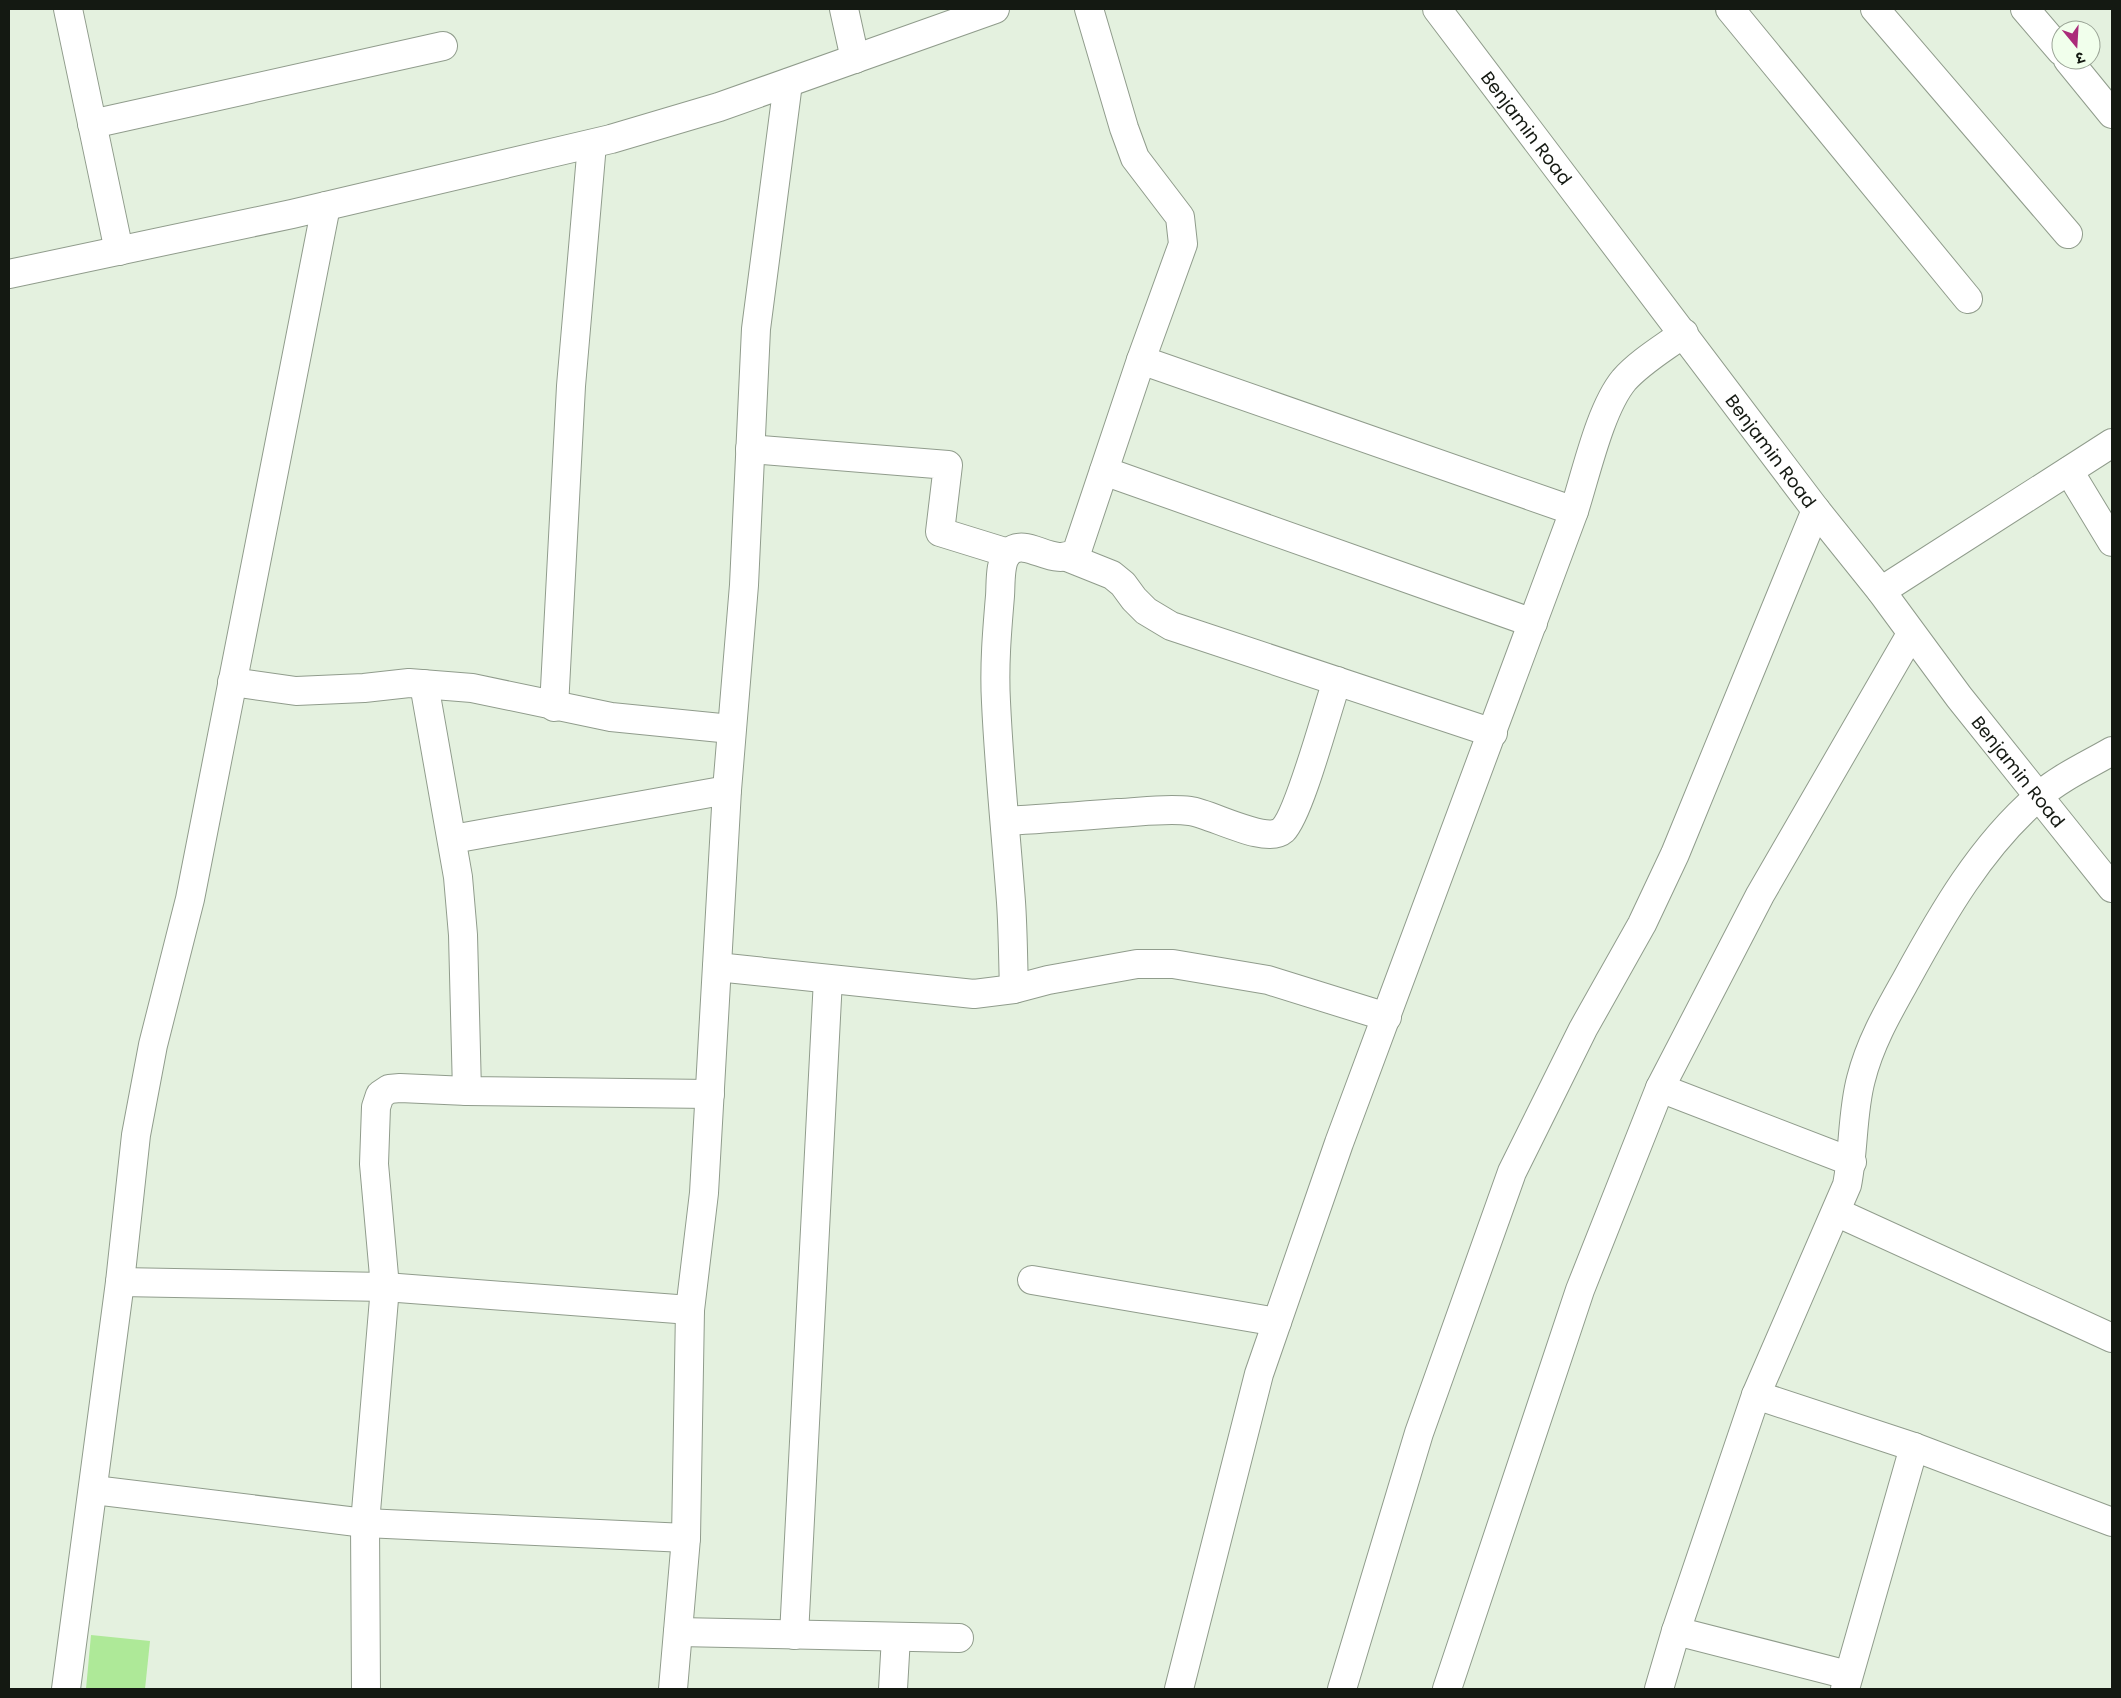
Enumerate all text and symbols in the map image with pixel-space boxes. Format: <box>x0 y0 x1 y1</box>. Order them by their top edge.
north arrow <box>2051 20 2101 70</box>
text: उ <box>2072 46 2088 68</box>
street label: Benjamin Road <box>1476 66 1578 190</box>
street label: Benjamin Road <box>1720 389 1822 513</box>
street label: Benjamin Road <box>1966 710 2071 833</box>

